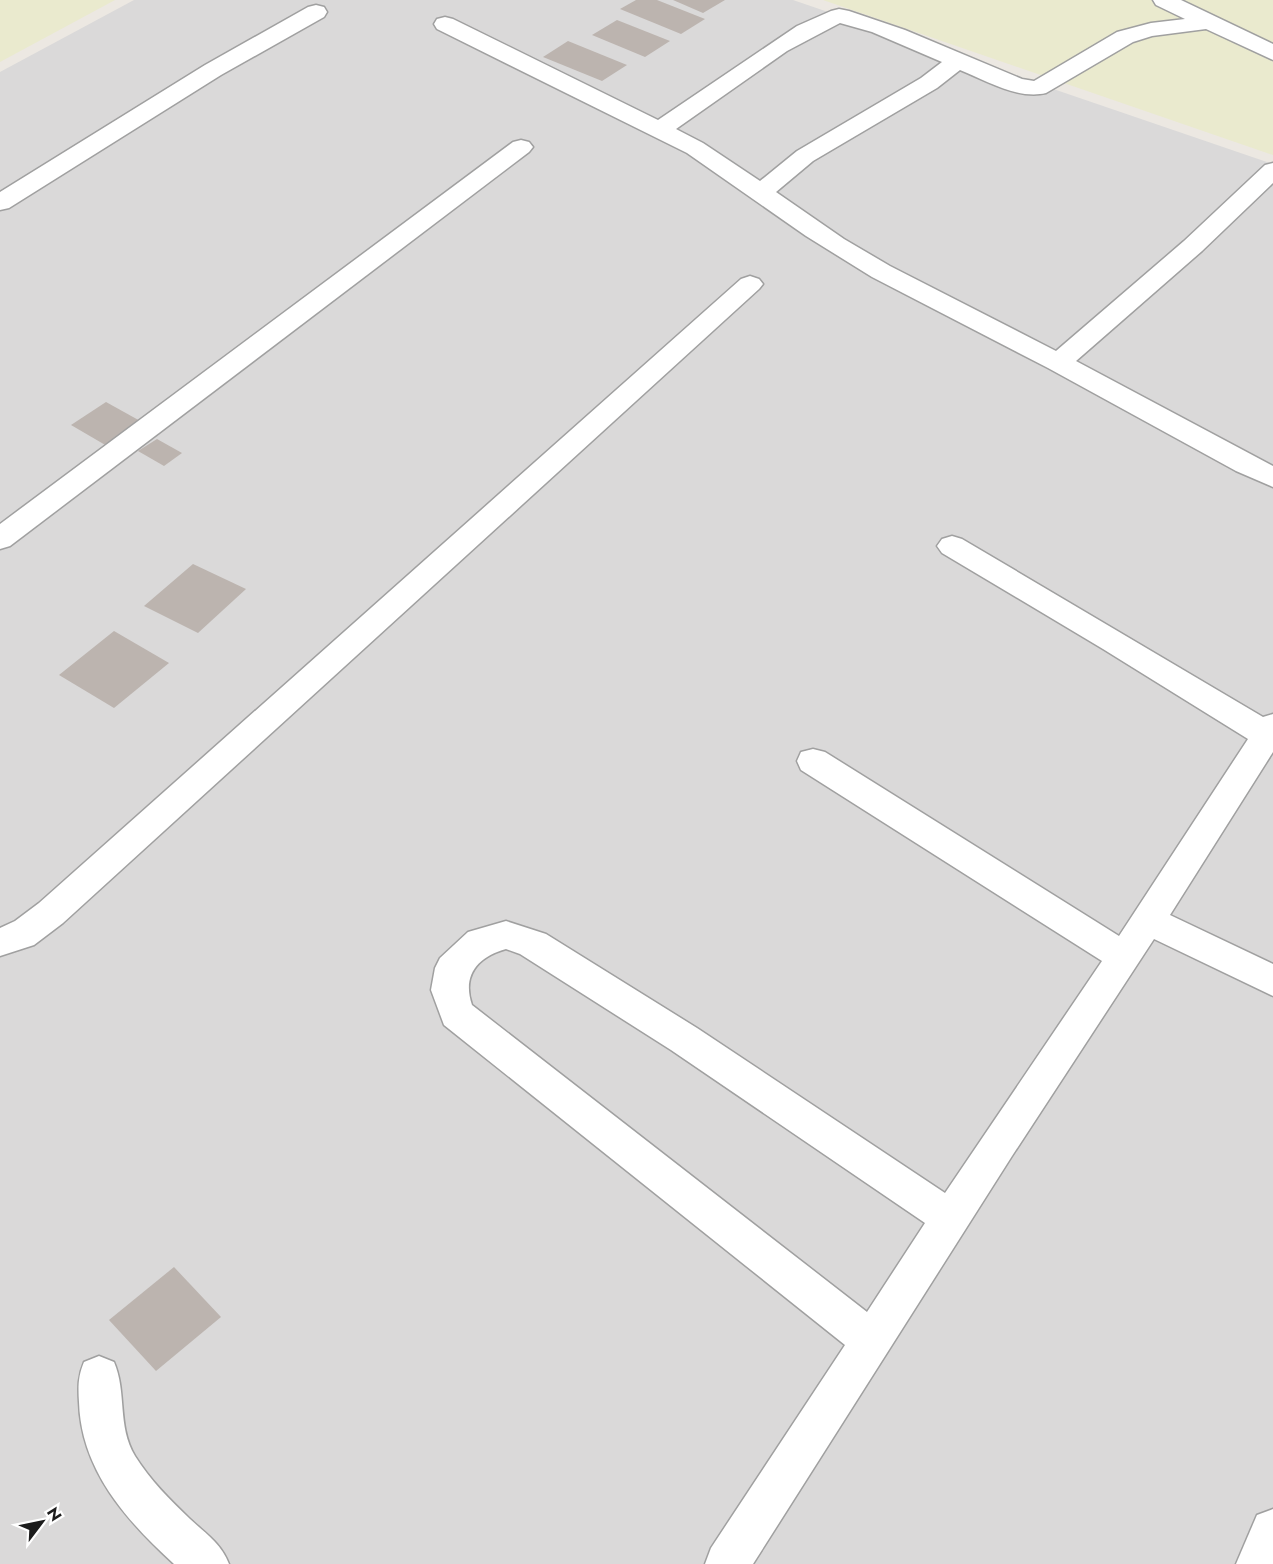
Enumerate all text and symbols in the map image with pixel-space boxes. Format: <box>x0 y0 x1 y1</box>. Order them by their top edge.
north arrow <box>12 1492 72 1552</box>
text: N <box>41 1503 67 1526</box>

